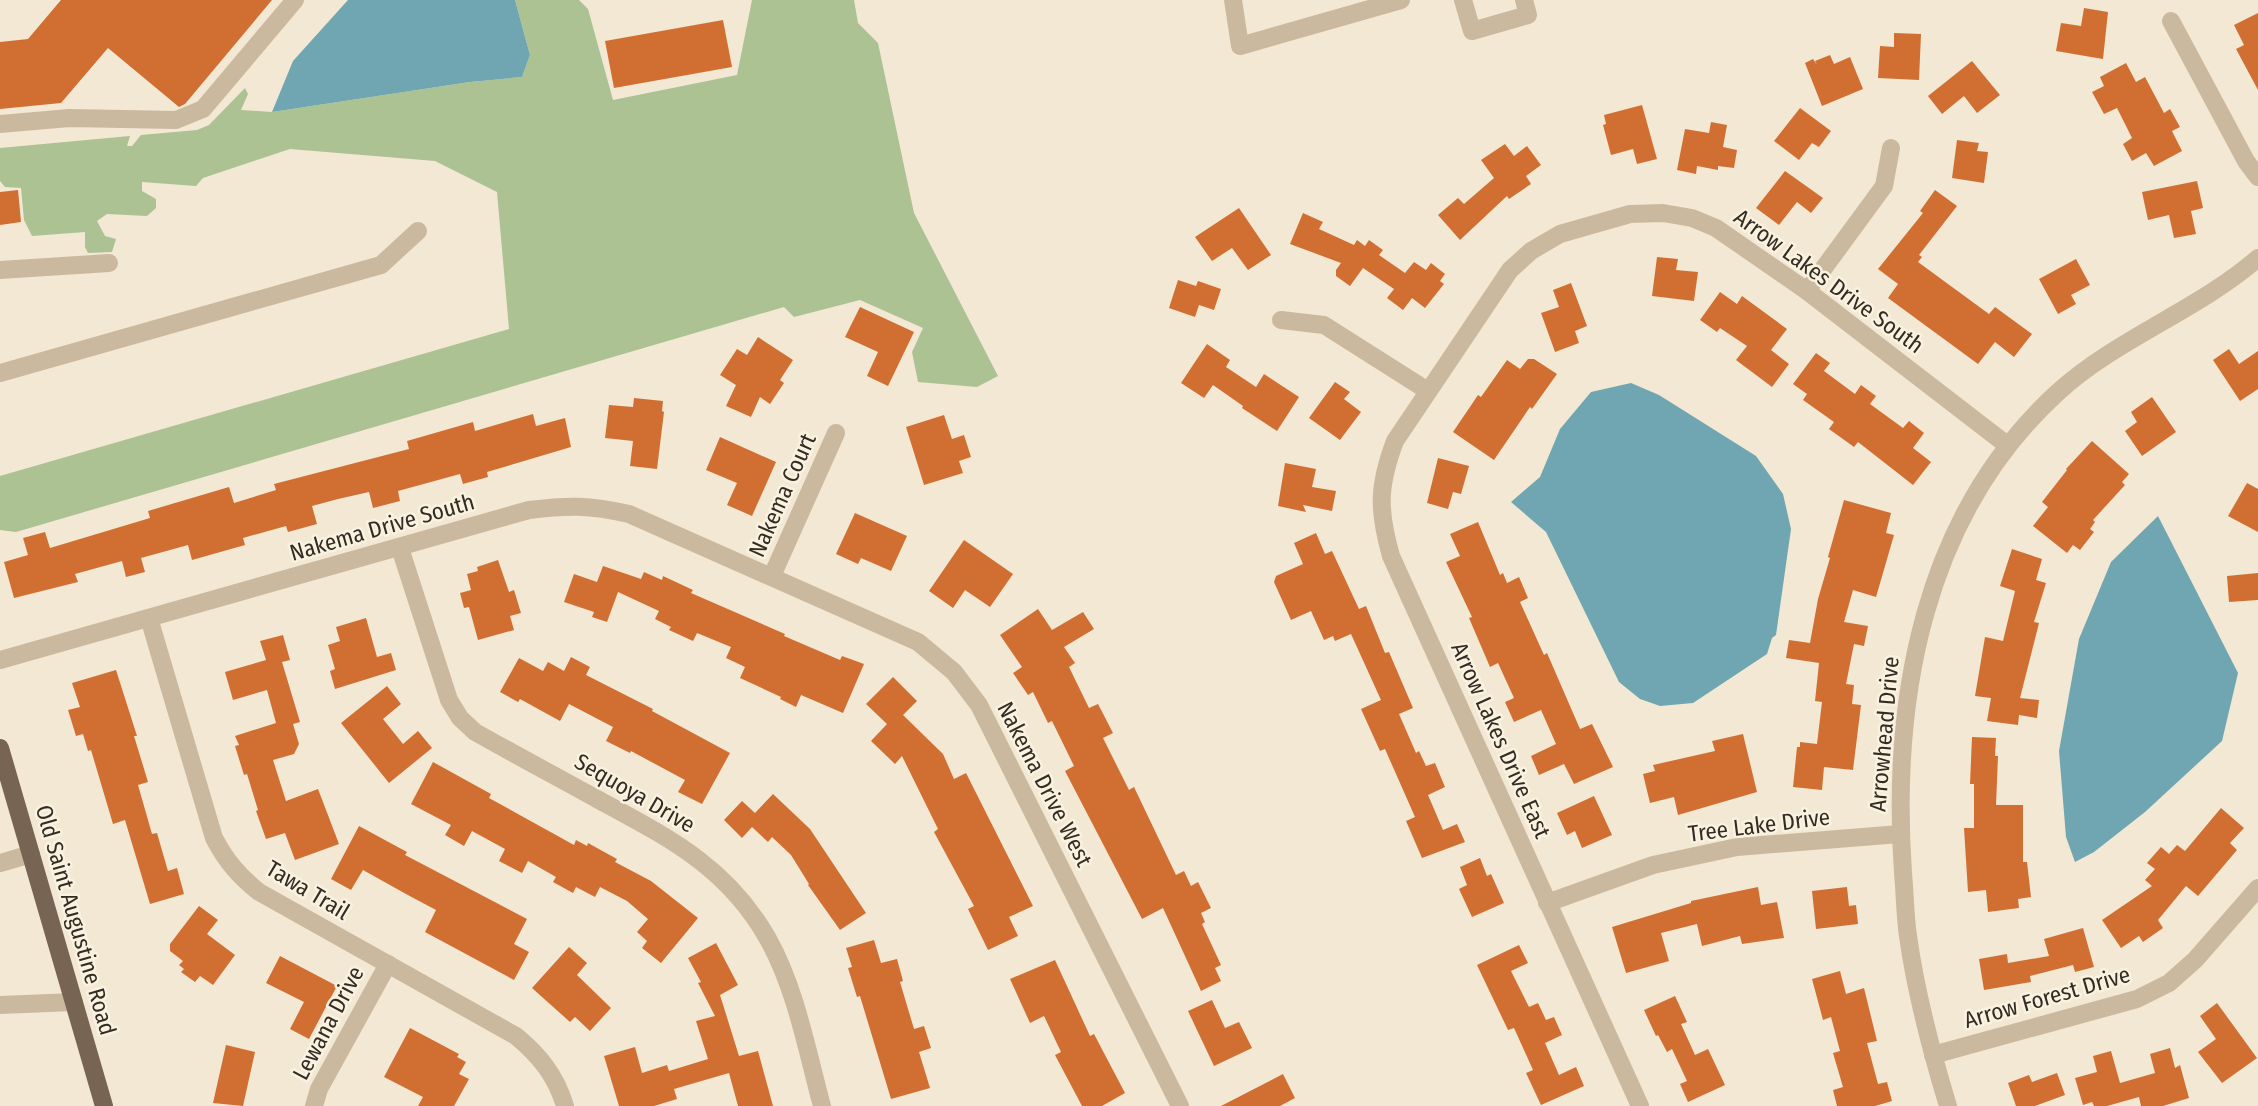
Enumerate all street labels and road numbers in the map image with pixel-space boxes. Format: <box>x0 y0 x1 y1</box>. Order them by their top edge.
street label: Arrow Lakes Drive South <box>1729 203 1929 359</box>
street label: Nakema Court <box>742 428 822 561</box>
street label: Nakema Drive South <box>286 487 478 567</box>
street label: Arrow Lakes Drive East <box>1445 638 1557 843</box>
street label: Arrowhead Drive <box>1863 655 1905 813</box>
street label: Nakema Drive West <box>991 697 1099 872</box>
street label: Sequoya Drive <box>570 747 700 839</box>
street label: Old Saint Augustine Road <box>30 802 122 1038</box>
street label: Tree Lake Drive <box>1686 802 1832 848</box>
street label: Tawa Trail <box>261 854 355 926</box>
street label: Arrow Forest Drive <box>1961 960 2133 1034</box>
street label: Lewana Drive <box>286 961 370 1085</box>

